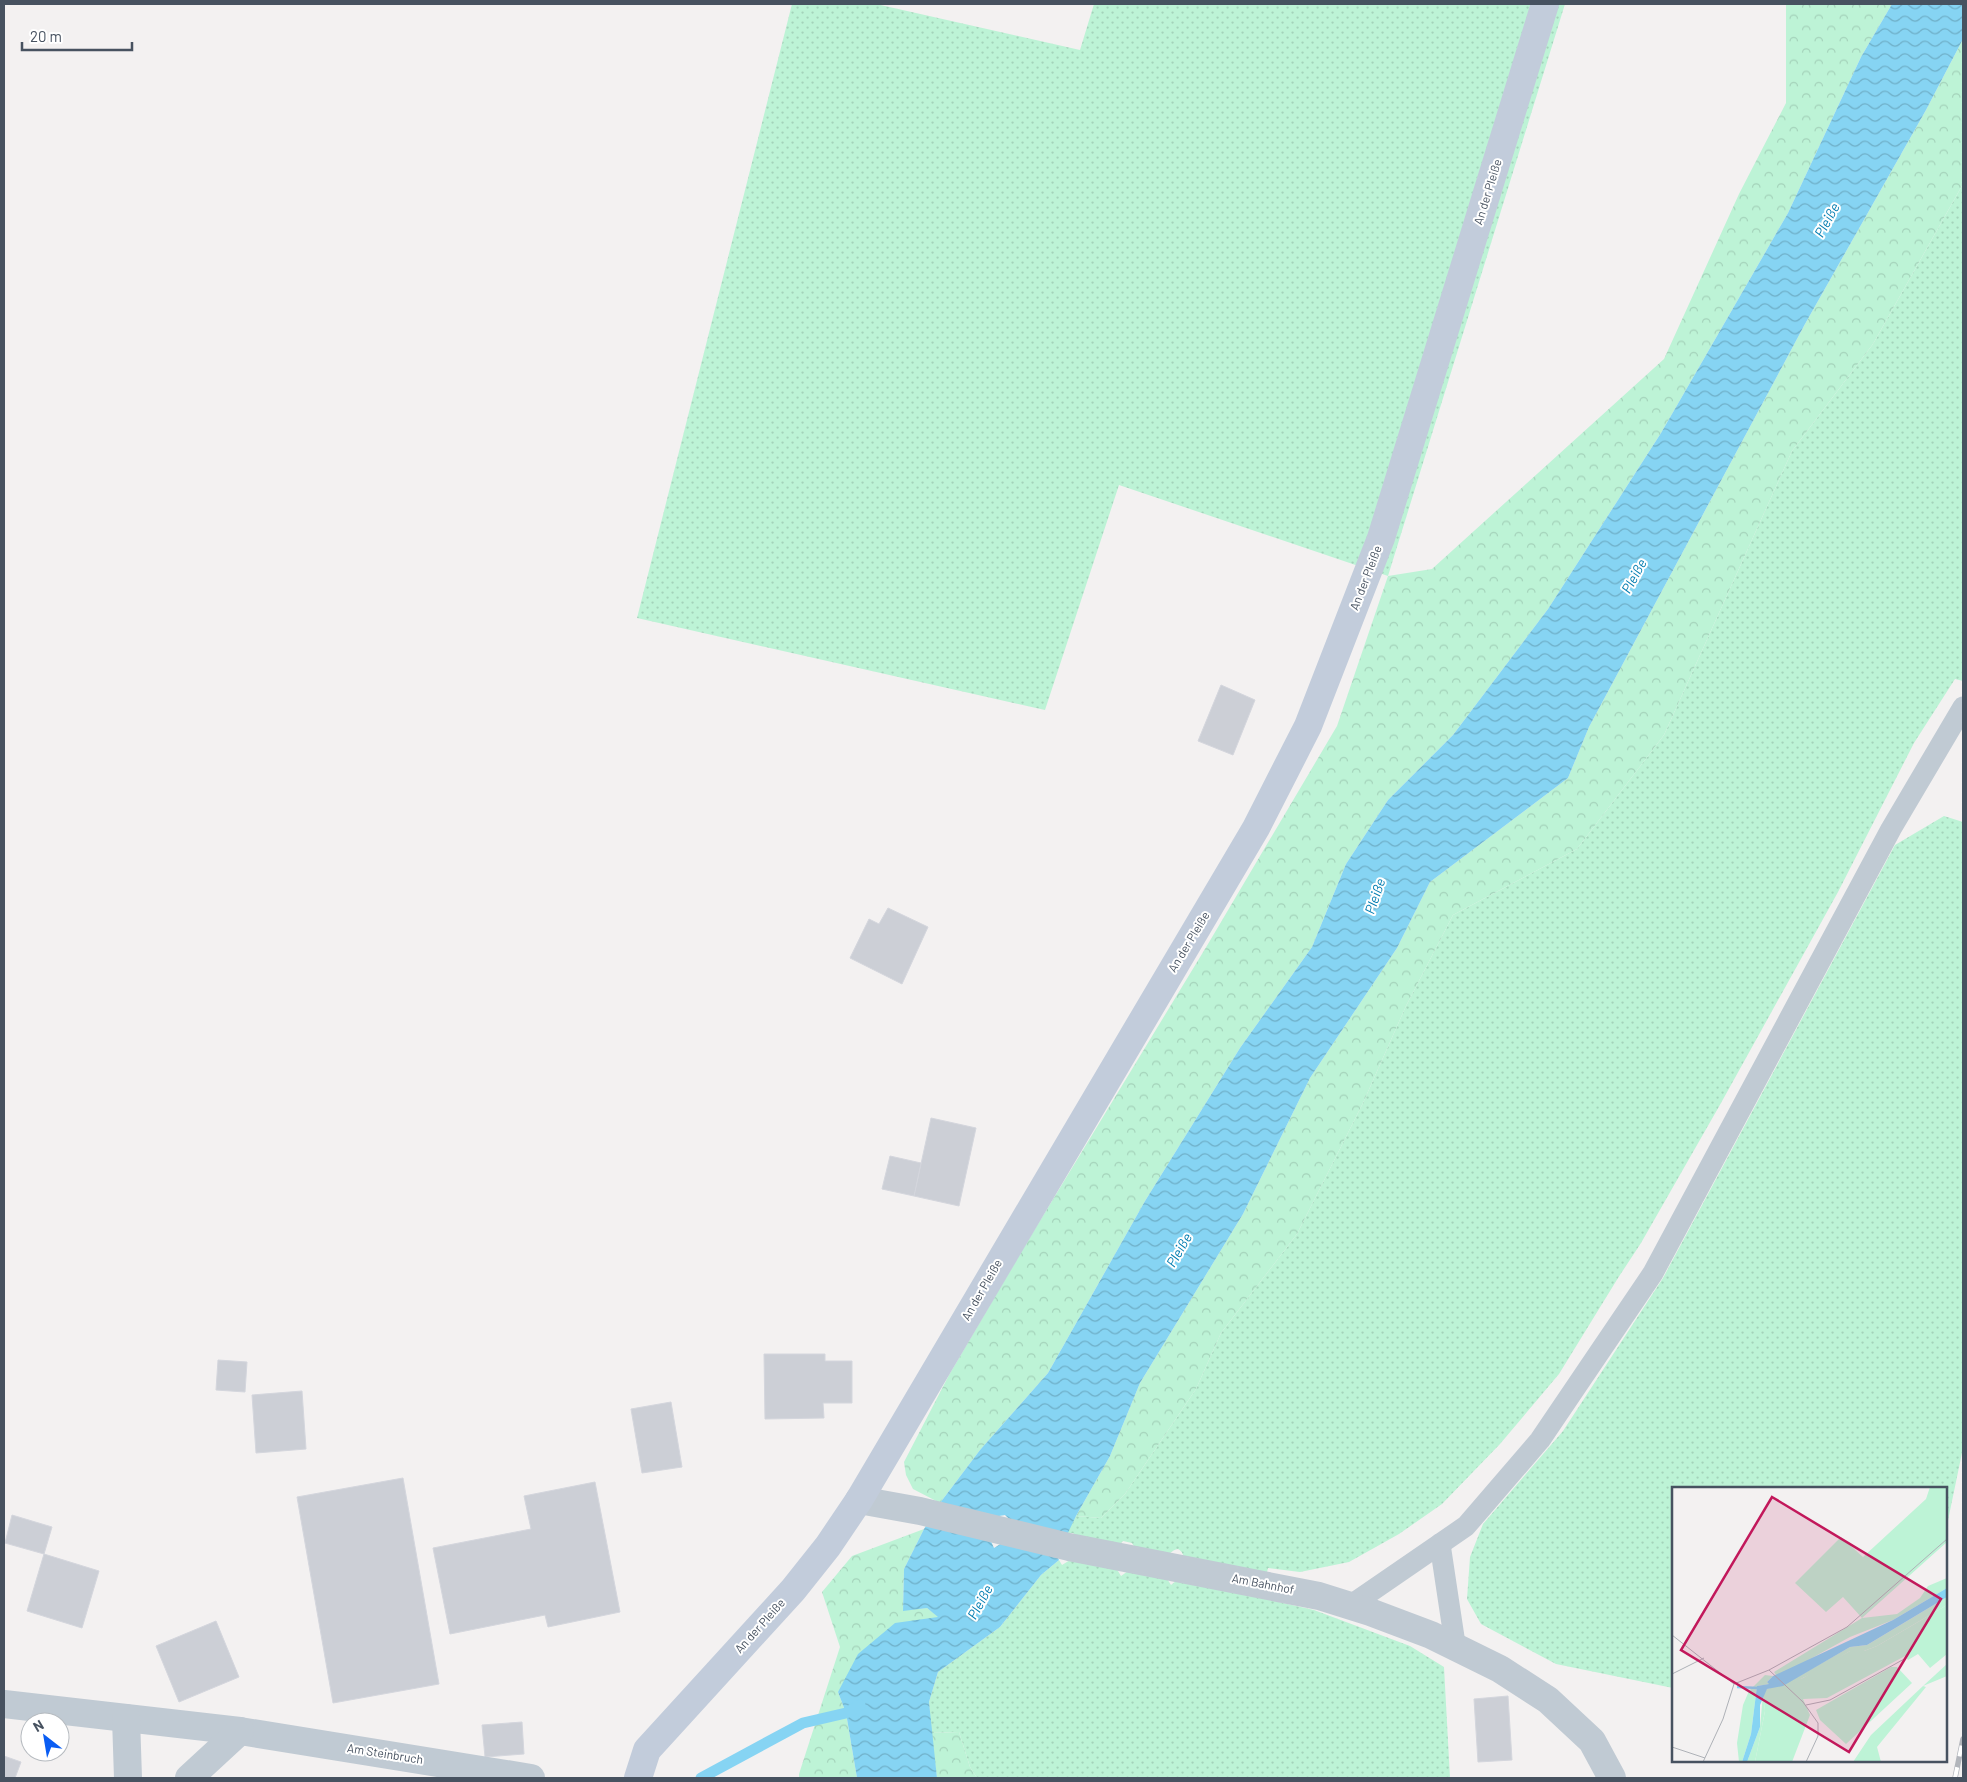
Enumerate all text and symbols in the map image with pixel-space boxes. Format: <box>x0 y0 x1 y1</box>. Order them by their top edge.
scale bar <box>22 20 132 52</box>
text: 20 m <box>30 27 62 45</box>
street label: An der Pleiße <box>1470 157 1504 226</box>
water label: Pleiße <box>1810 200 1843 240</box>
street label: An der Pleiße <box>1346 543 1384 612</box>
water label: Pleiße <box>1617 556 1650 596</box>
water label: Pleiße <box>1361 876 1389 916</box>
street label: An der Pleiße <box>1165 909 1212 974</box>
water label: Pleiße <box>1162 1230 1195 1270</box>
street label: An der Pleiße <box>958 1256 1004 1323</box>
inset map <box>1672 1487 1947 1762</box>
street label: Am Bahnhof <box>1231 1570 1296 1596</box>
water label: Pleiße <box>963 1582 996 1622</box>
street label: An der Pleiße <box>731 1595 787 1655</box>
north arrow <box>20 1712 70 1762</box>
text: N <box>30 1716 46 1735</box>
street label: Am Steinbruch <box>346 1740 424 1766</box>

